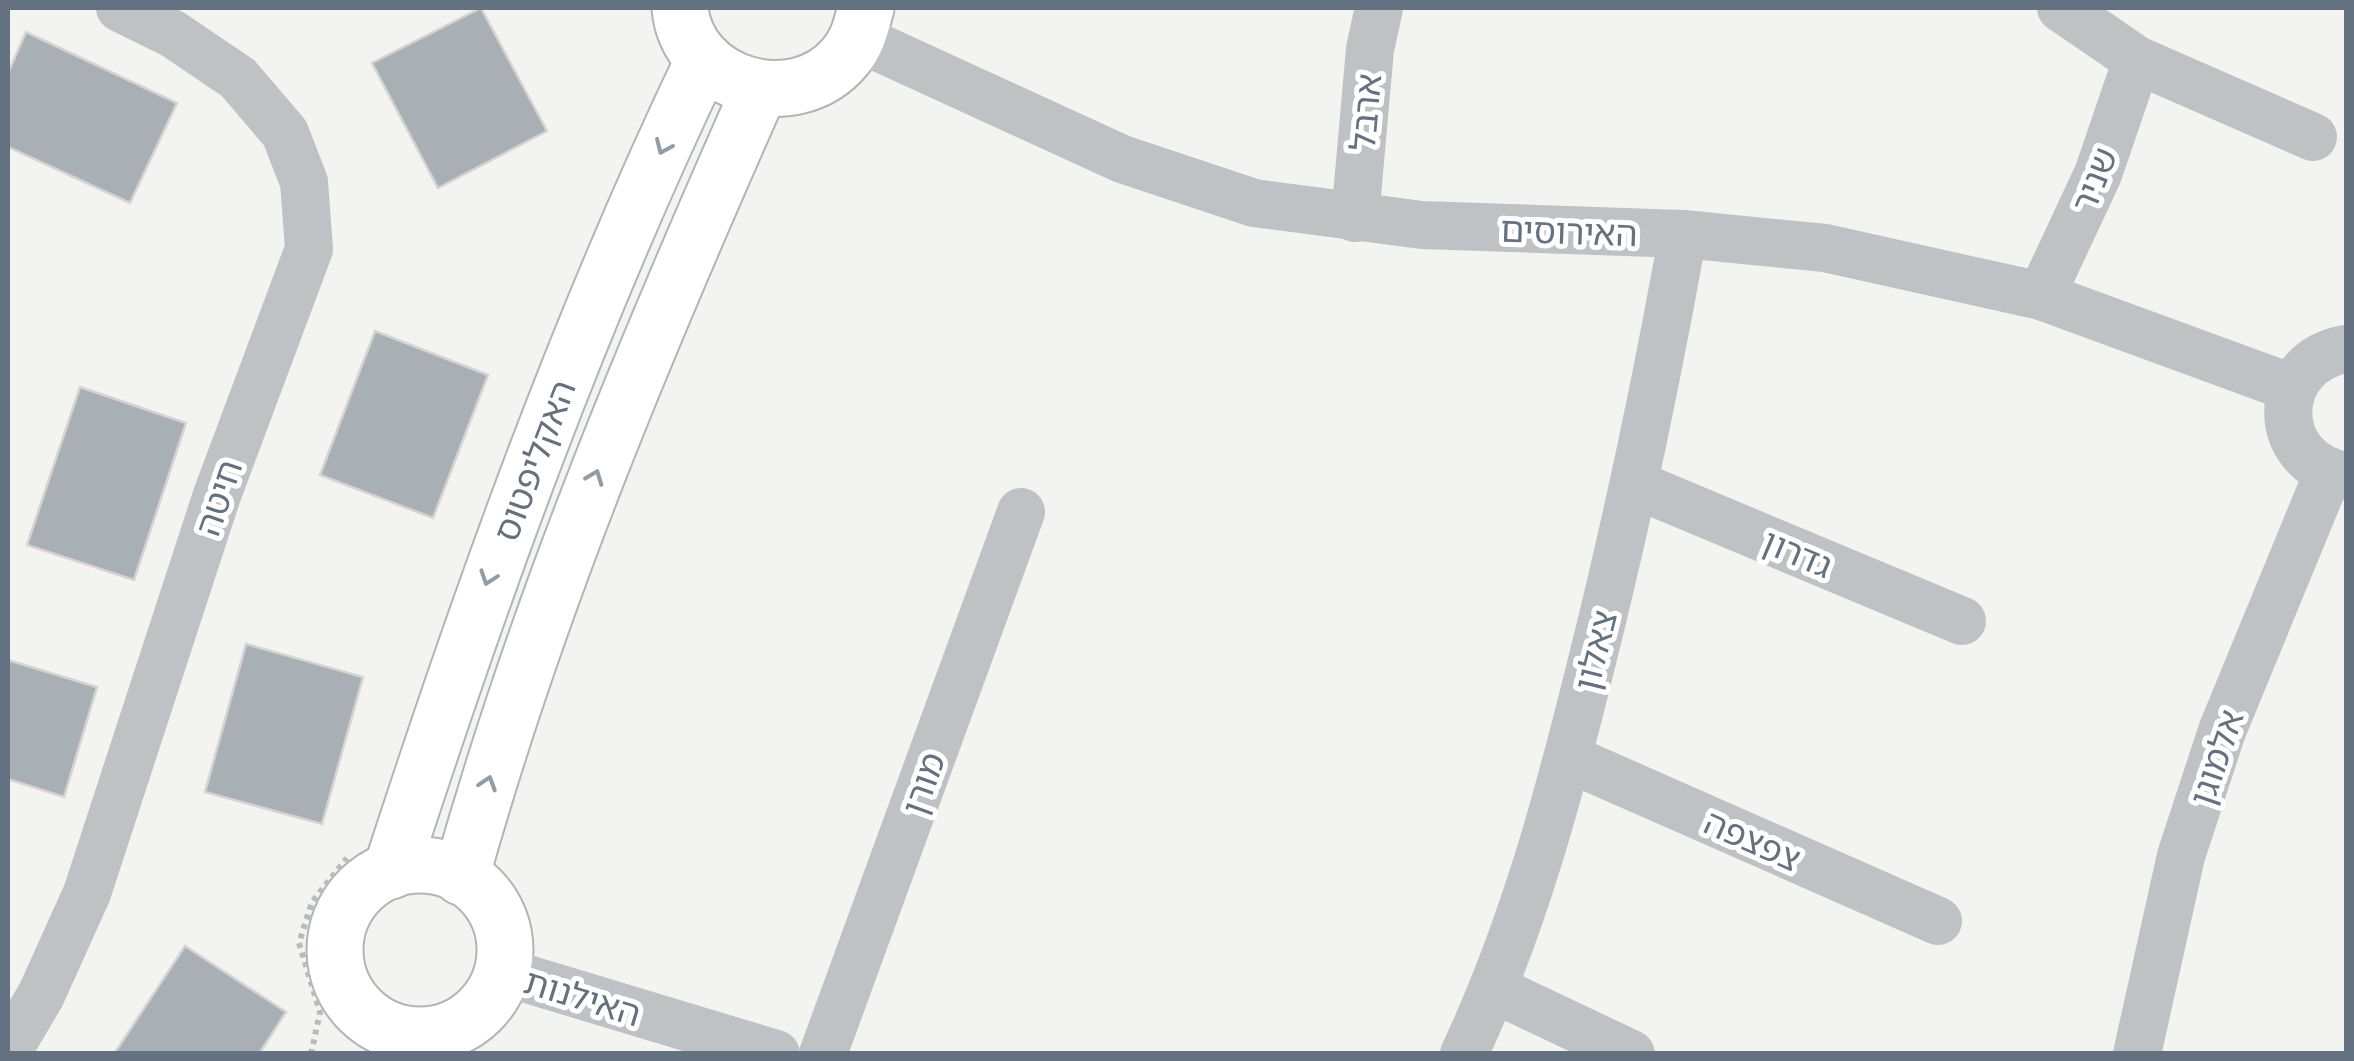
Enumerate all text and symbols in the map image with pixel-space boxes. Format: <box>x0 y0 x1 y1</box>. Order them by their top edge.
street label: ארבל <box>1340 72 1388 152</box>
one-way arrow <box>655 137 675 155</box>
street label: שניר <box>2061 140 2125 218</box>
street label: האירוסים <box>1500 207 1638 253</box>
street label: האקליפטוס <box>483 373 583 547</box>
street label: חיטה <box>185 454 249 540</box>
one-way arrow <box>584 469 604 486</box>
street label: גדרון <box>1757 519 1839 585</box>
one-way arrow <box>480 569 500 586</box>
street label: צאלון <box>1564 606 1624 694</box>
street label: אלמוגן <box>2179 704 2251 810</box>
street label: מורן <box>891 746 953 820</box>
one-way arrow <box>476 776 497 793</box>
street label: צפצפה <box>1698 799 1808 879</box>
street label: האילנות <box>520 958 646 1034</box>

